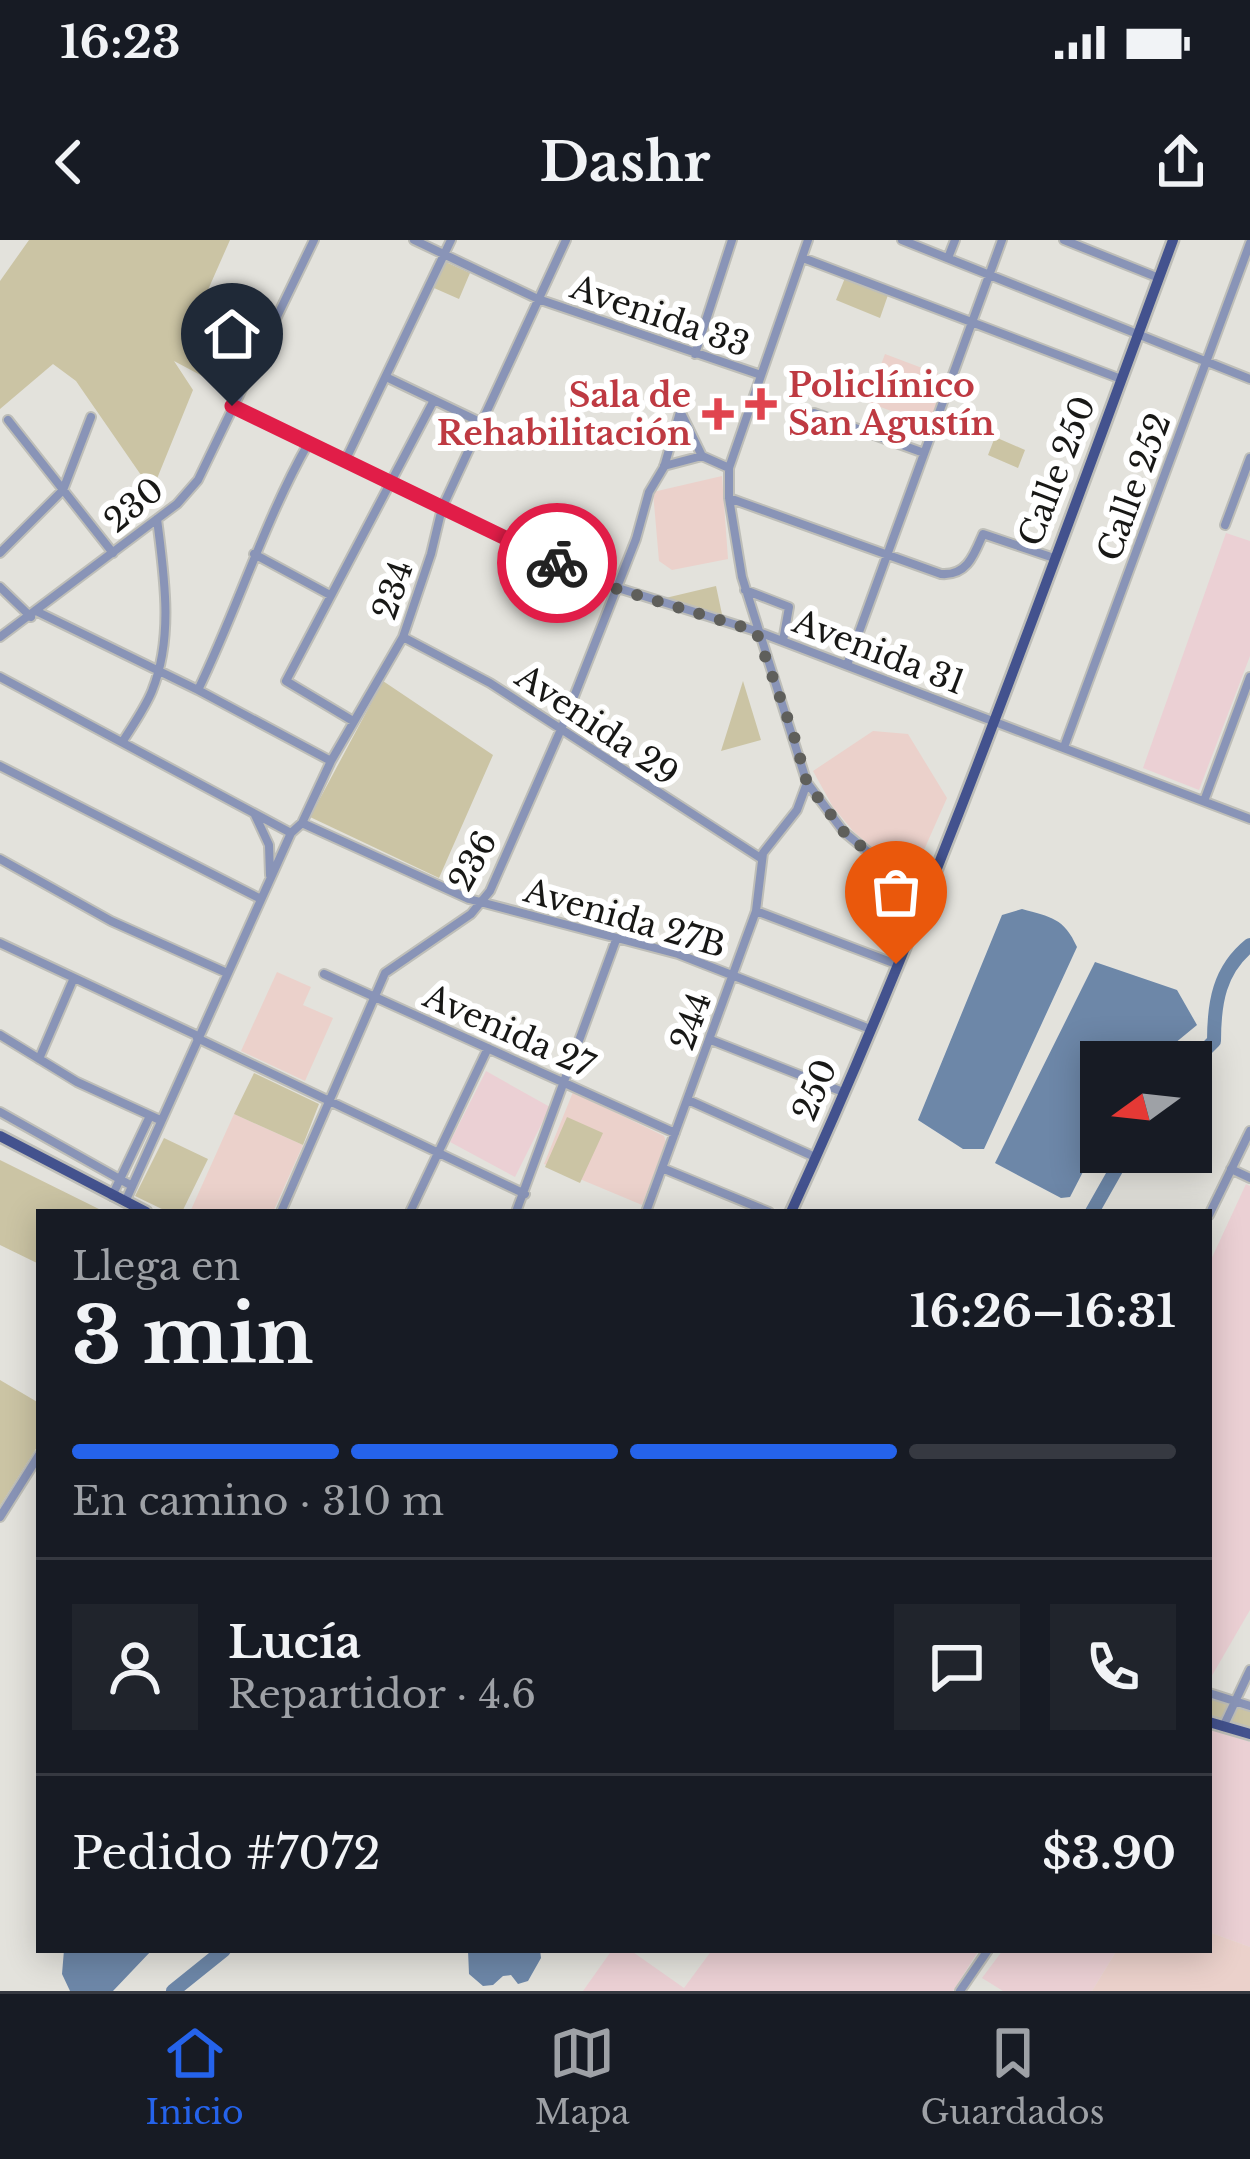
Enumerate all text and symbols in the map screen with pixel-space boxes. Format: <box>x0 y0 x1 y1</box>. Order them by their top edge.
text: 16:23 <box>60 14 181 70</box>
icon: back <box>36 129 102 195</box>
text: Dashr <box>540 129 710 196</box>
icon: share <box>1148 129 1214 195</box>
street label: Avenida 33 <box>564 266 755 366</box>
pin <box>181 283 283 406</box>
icon: home <box>199 301 265 367</box>
place label: Policlínico San Agustín <box>788 365 994 444</box>
place label: Sala de Rehabilitación <box>437 375 691 454</box>
marker: Policlínico San Agustín <box>745 388 777 420</box>
street label: Calle 250 <box>1010 390 1104 552</box>
marker: Sala de Rehabilitación <box>702 398 734 430</box>
street label: Calle 252 <box>1088 408 1180 566</box>
street label: 230 <box>96 469 172 541</box>
courier <box>497 503 617 623</box>
icon: bike <box>524 530 590 596</box>
street label: 234 <box>364 555 422 625</box>
street label: Avenida 31 <box>786 600 971 704</box>
street label: Avenida 29 <box>507 655 686 794</box>
street label: 236 <box>440 824 506 898</box>
pin <box>845 841 947 964</box>
icon: bag <box>863 859 929 925</box>
street label: Avenida 27B <box>519 869 731 966</box>
street label: Avenida 27 <box>416 975 601 1087</box>
street label: 244 <box>662 986 720 1056</box>
north arrow <box>1080 1041 1212 1173</box>
map controls <box>1080 1041 1212 1173</box>
street label: 250 <box>784 1053 846 1127</box>
text: Llega en <box>72 1242 240 1291</box>
text: 16:26–16:31 <box>910 1283 1176 1339</box>
text: 3 min <box>72 1287 314 1384</box>
text: En camino · 310 m <box>72 1477 444 1526</box>
button: person <box>72 1604 198 1730</box>
button: chat <box>894 1604 1020 1730</box>
button: phone <box>1050 1604 1176 1730</box>
text: Lucía <box>228 1614 361 1670</box>
text: Repartidor · 4.6 <box>228 1670 536 1719</box>
text: Pedido #7072 <box>72 1825 381 1881</box>
text: $3.90 <box>1042 1825 1176 1881</box>
tab: Inicio <box>145 2020 244 2133</box>
tab: Mapa <box>535 2020 630 2133</box>
tab: Guardados <box>921 2020 1105 2133</box>

